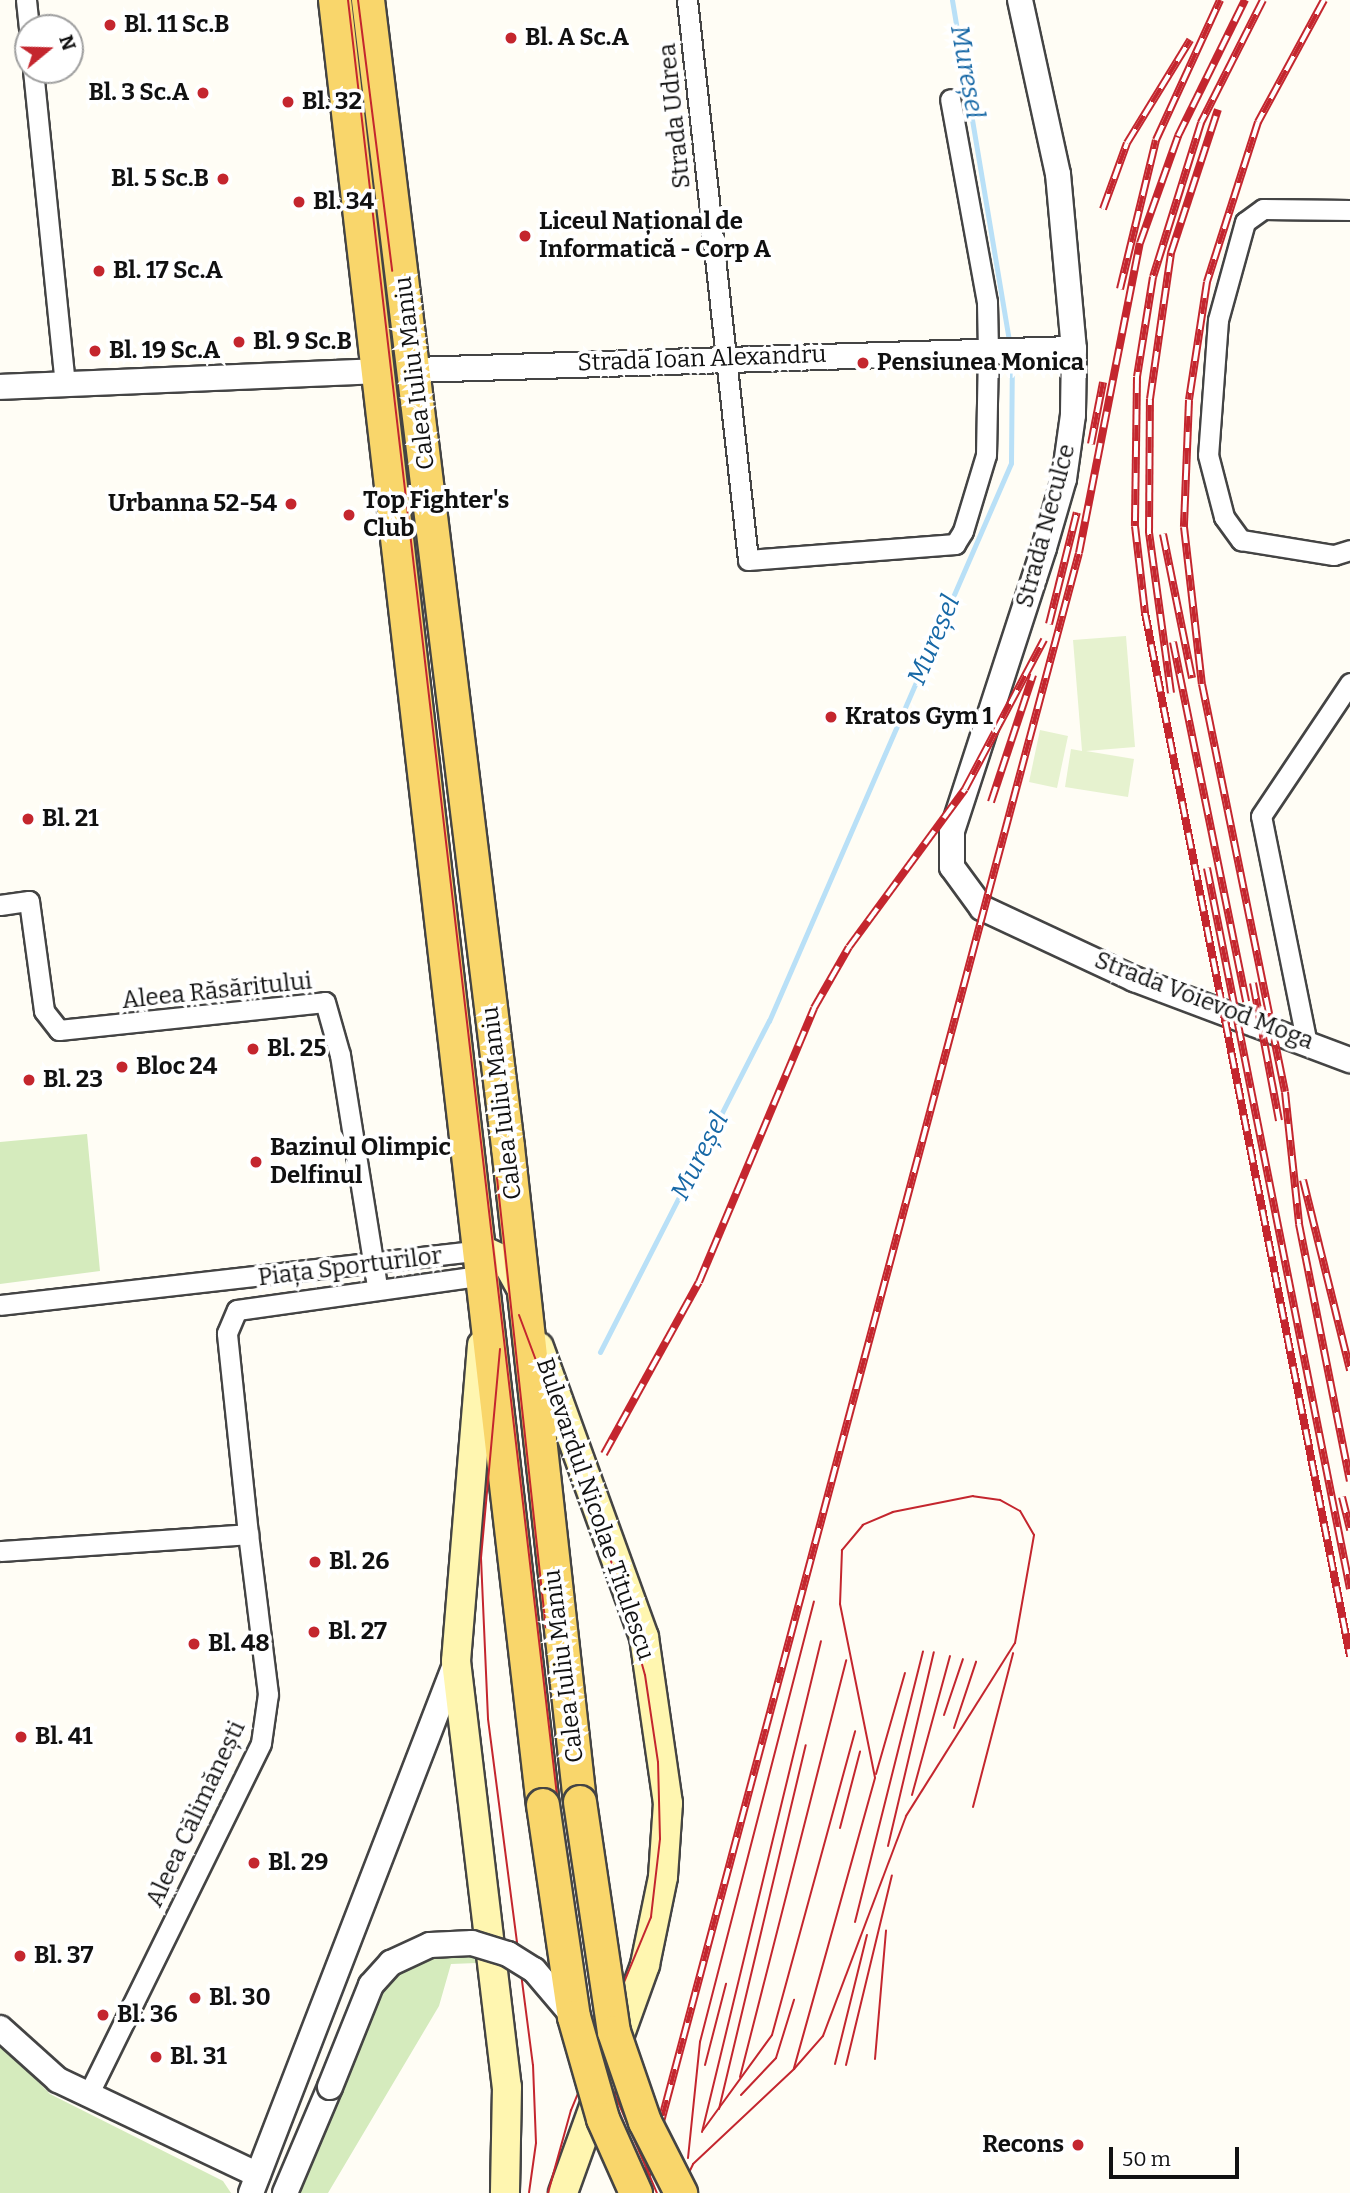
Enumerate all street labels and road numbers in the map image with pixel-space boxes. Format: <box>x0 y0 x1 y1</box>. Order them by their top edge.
street label: Strada Udrea <box>653 42 697 190</box>
street label: Calea Iuliu Maniu <box>389 275 441 471</box>
street label: Strada Ioan Alexandru <box>577 340 827 378</box>
street label: Strada Neculce <box>1010 441 1082 611</box>
street label: Strada Voievod Moga <box>1090 946 1318 1056</box>
street label: Aleea Răsăritului <box>121 967 313 1015</box>
street label: Calea Iuliu Maniu <box>476 1005 528 1201</box>
street label: Piața Sporturilor <box>256 1241 444 1293</box>
street label: Bulevardul Nicolae Titulescu <box>530 1354 660 1664</box>
street label: Calea Iuliu Maniu <box>538 1568 590 1764</box>
street label: Aleea Călimănești <box>140 1716 252 1912</box>

